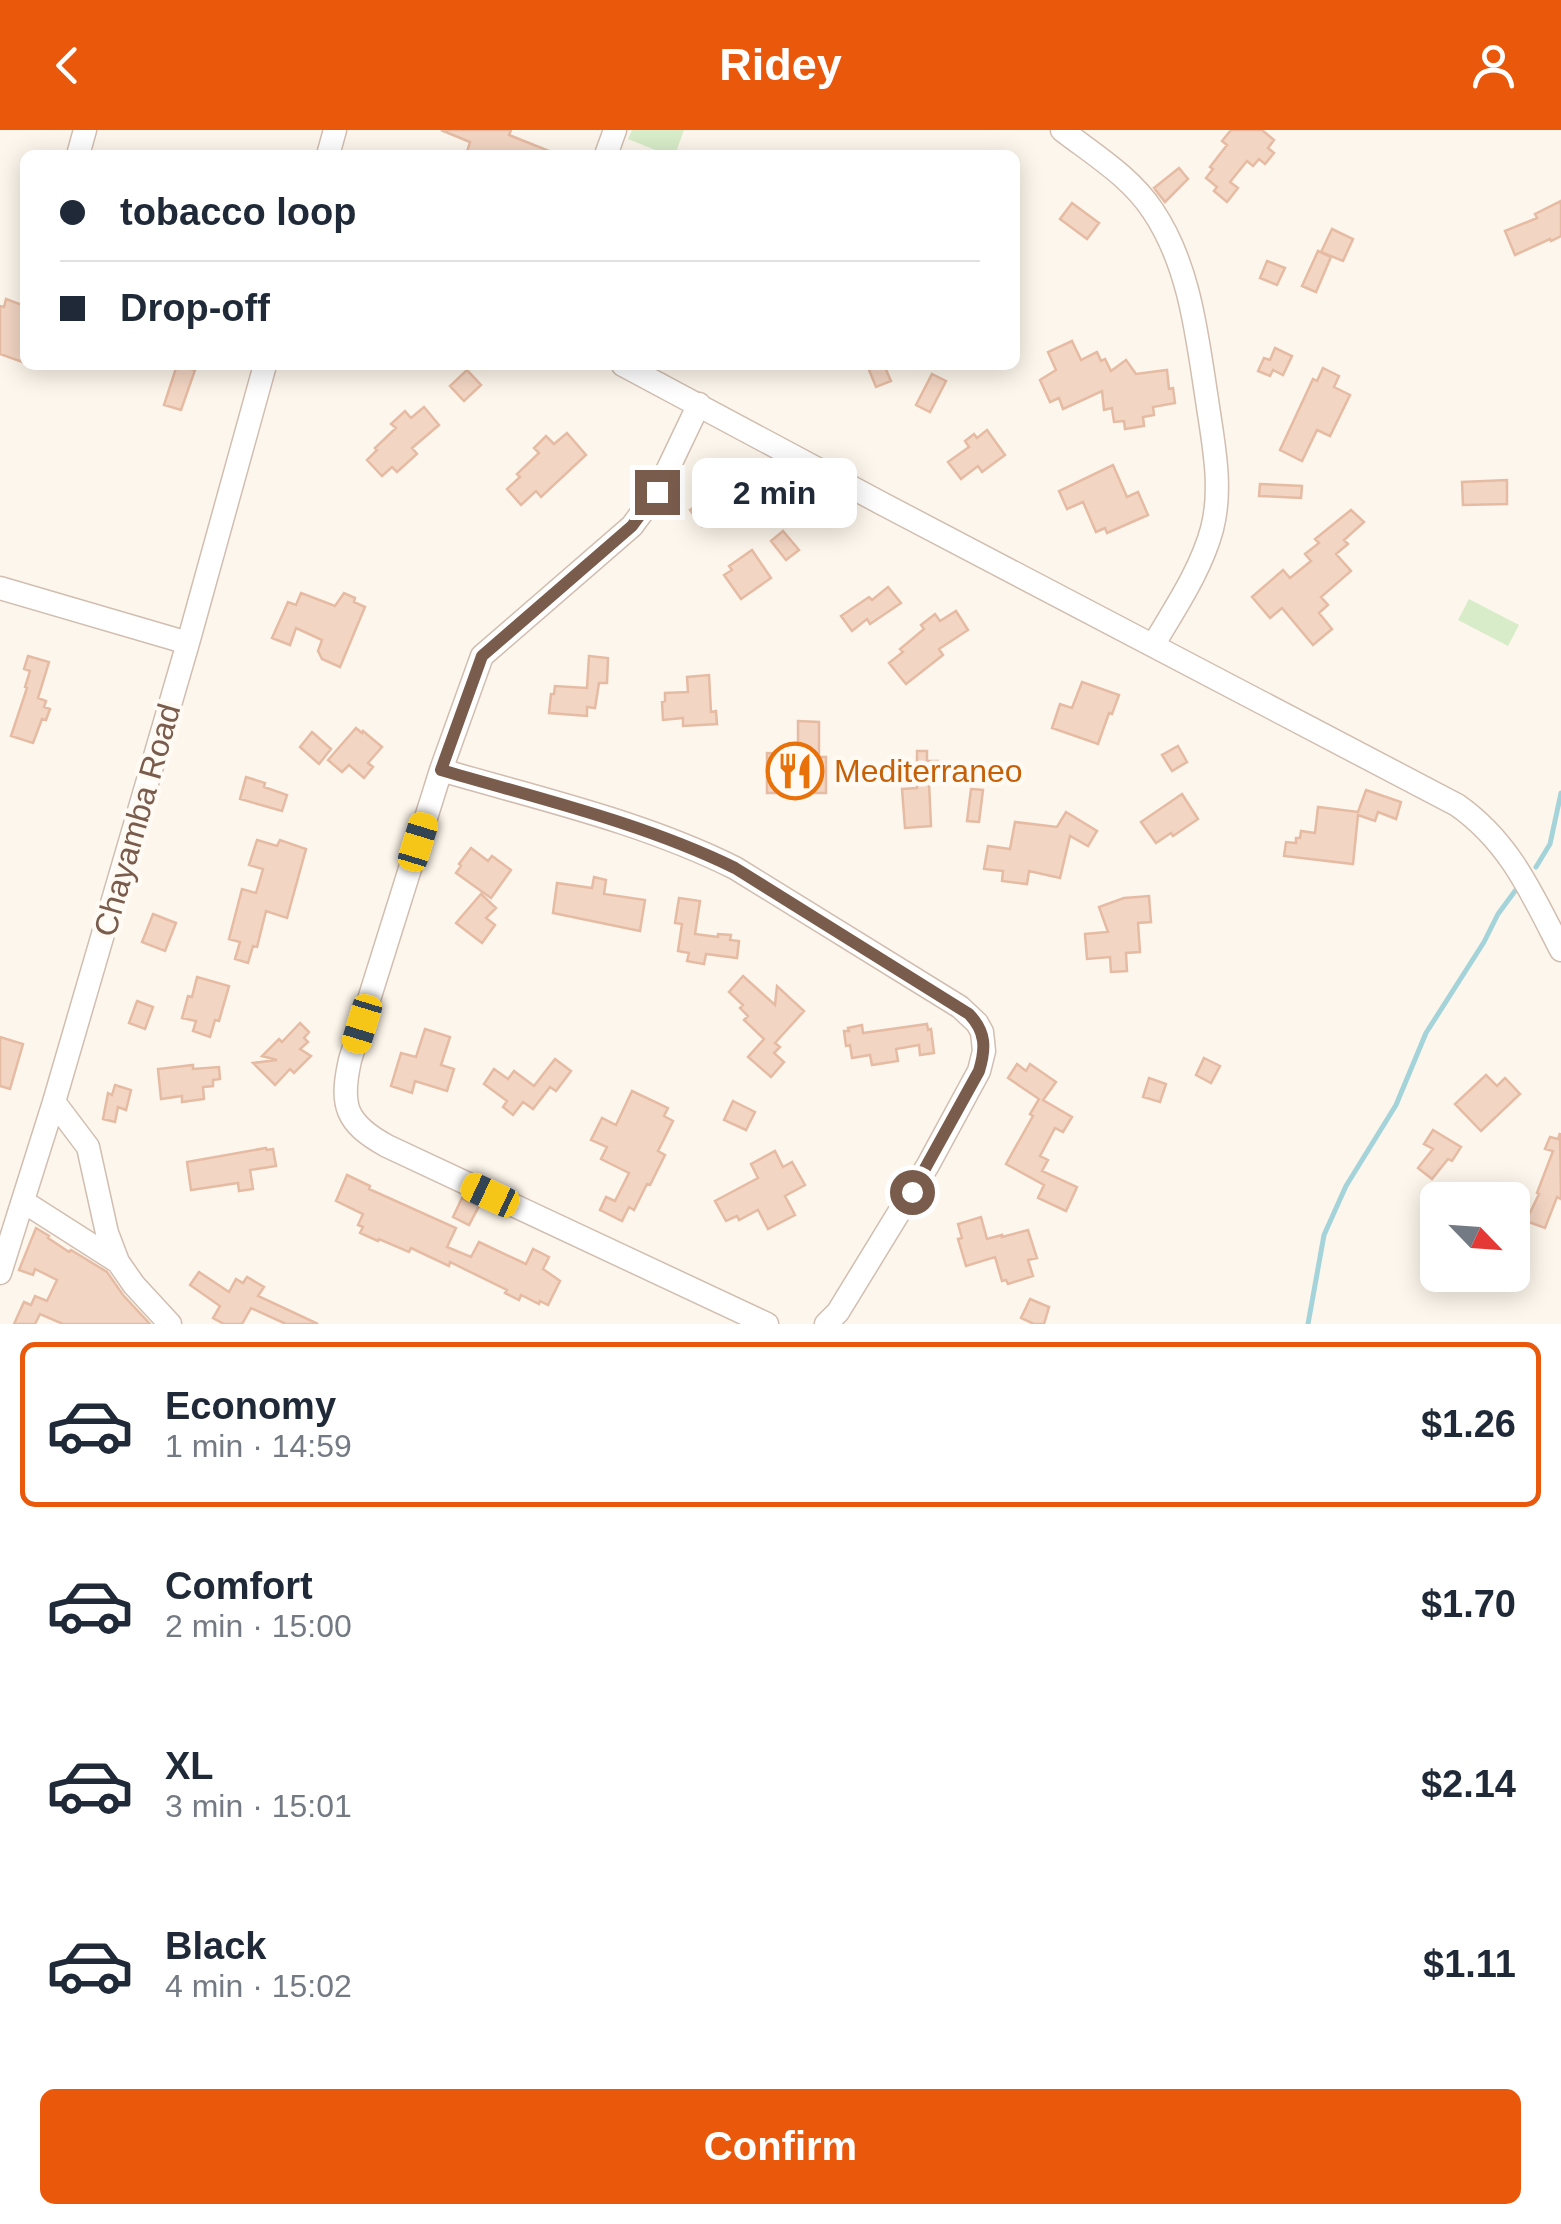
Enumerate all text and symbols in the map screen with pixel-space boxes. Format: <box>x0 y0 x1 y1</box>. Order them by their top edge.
icon: back <box>40 38 95 93</box>
icon: person <box>1466 38 1521 93</box>
text: Ridey <box>719 39 842 90</box>
text: tobacco loop <box>120 191 356 233</box>
text: Drop-off <box>120 287 270 329</box>
callout: 2 min <box>692 457 857 527</box>
route end <box>635 470 680 515</box>
text: 2 min <box>733 475 816 511</box>
street label: Chayamba Road <box>87 700 187 940</box>
restaurant icon: Mediterraneo <box>765 741 825 801</box>
place label: Mediterraneo <box>834 753 1023 789</box>
car <box>395 809 441 875</box>
car <box>339 991 385 1057</box>
car <box>456 1169 524 1221</box>
route start <box>890 1170 935 1215</box>
north arrow <box>1420 1182 1530 1292</box>
map controls <box>1420 1182 1530 1292</box>
icon: car <box>45 1380 135 1470</box>
text: Economy <box>165 1385 336 1427</box>
text: $1.26 <box>1421 1403 1516 1445</box>
text: 1 min · 14:59 <box>165 1428 352 1464</box>
icon: car <box>45 1560 135 1650</box>
text: Comfort <box>165 1565 313 1607</box>
text: $1.70 <box>1421 1583 1516 1625</box>
text: 2 min · 15:00 <box>165 1608 352 1644</box>
icon: car <box>45 1740 135 1830</box>
text: XL <box>165 1745 214 1787</box>
text: $2.14 <box>1421 1763 1516 1805</box>
text: 3 min · 15:01 <box>165 1788 352 1824</box>
icon: car <box>45 1920 135 2010</box>
text: Black <box>165 1925 266 1967</box>
text: $1.11 <box>1423 1943 1516 1985</box>
text: 4 min · 15:02 <box>165 1968 352 2004</box>
button: Confirm <box>40 2089 1521 2204</box>

